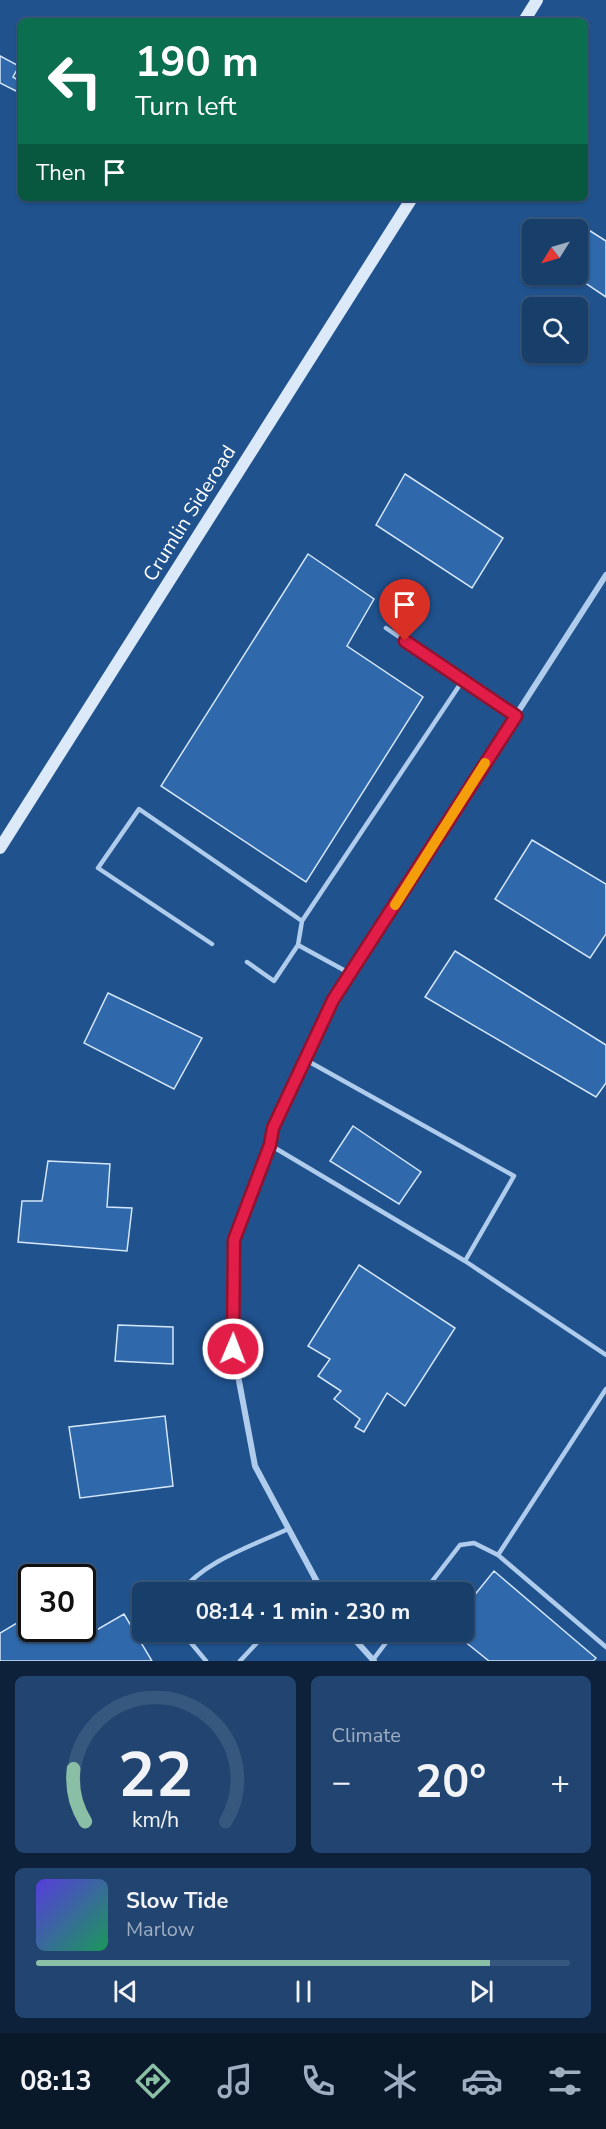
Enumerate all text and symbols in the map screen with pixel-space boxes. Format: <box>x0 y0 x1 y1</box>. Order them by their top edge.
text: 190 m <box>135 34 259 91</box>
icon: left <box>36 42 114 120</box>
text: Turn left <box>135 88 236 125</box>
icon: arrive <box>98 156 131 189</box>
text: Then <box>36 158 86 188</box>
north arrow <box>522 219 588 285</box>
map controls <box>522 219 588 363</box>
button: search <box>522 297 588 363</box>
street label: Crumlin Sideroad <box>137 440 242 586</box>
pin <box>379 579 430 641</box>
icon: arrive <box>388 588 421 621</box>
position arrow <box>201 1317 265 1381</box>
speed limit sign: 30 <box>18 1564 96 1642</box>
text: 08:14 · 1 min · 230 m <box>196 1597 410 1627</box>
text: Climate <box>332 1722 401 1749</box>
text: 22 <box>118 1733 193 1818</box>
text: 20° <box>415 1752 486 1813</box>
text: − <box>332 1760 351 1805</box>
text: + <box>550 1760 570 1805</box>
text: km/h <box>132 1805 179 1835</box>
text: Slow Tide <box>126 1886 228 1916</box>
text: Marlow <box>126 1916 194 1943</box>
icon: previous <box>109 1975 142 2008</box>
icon: pause <box>287 1975 320 2008</box>
icon: next <box>465 1975 498 2008</box>
icon: directions <box>132 2060 174 2102</box>
icon: music <box>214 2060 256 2102</box>
icon: phone <box>297 2060 339 2102</box>
icon: climate <box>379 2060 421 2102</box>
icon: car <box>461 2060 503 2102</box>
icon: filters <box>544 2060 586 2102</box>
text: 08:13 <box>20 2063 92 2100</box>

